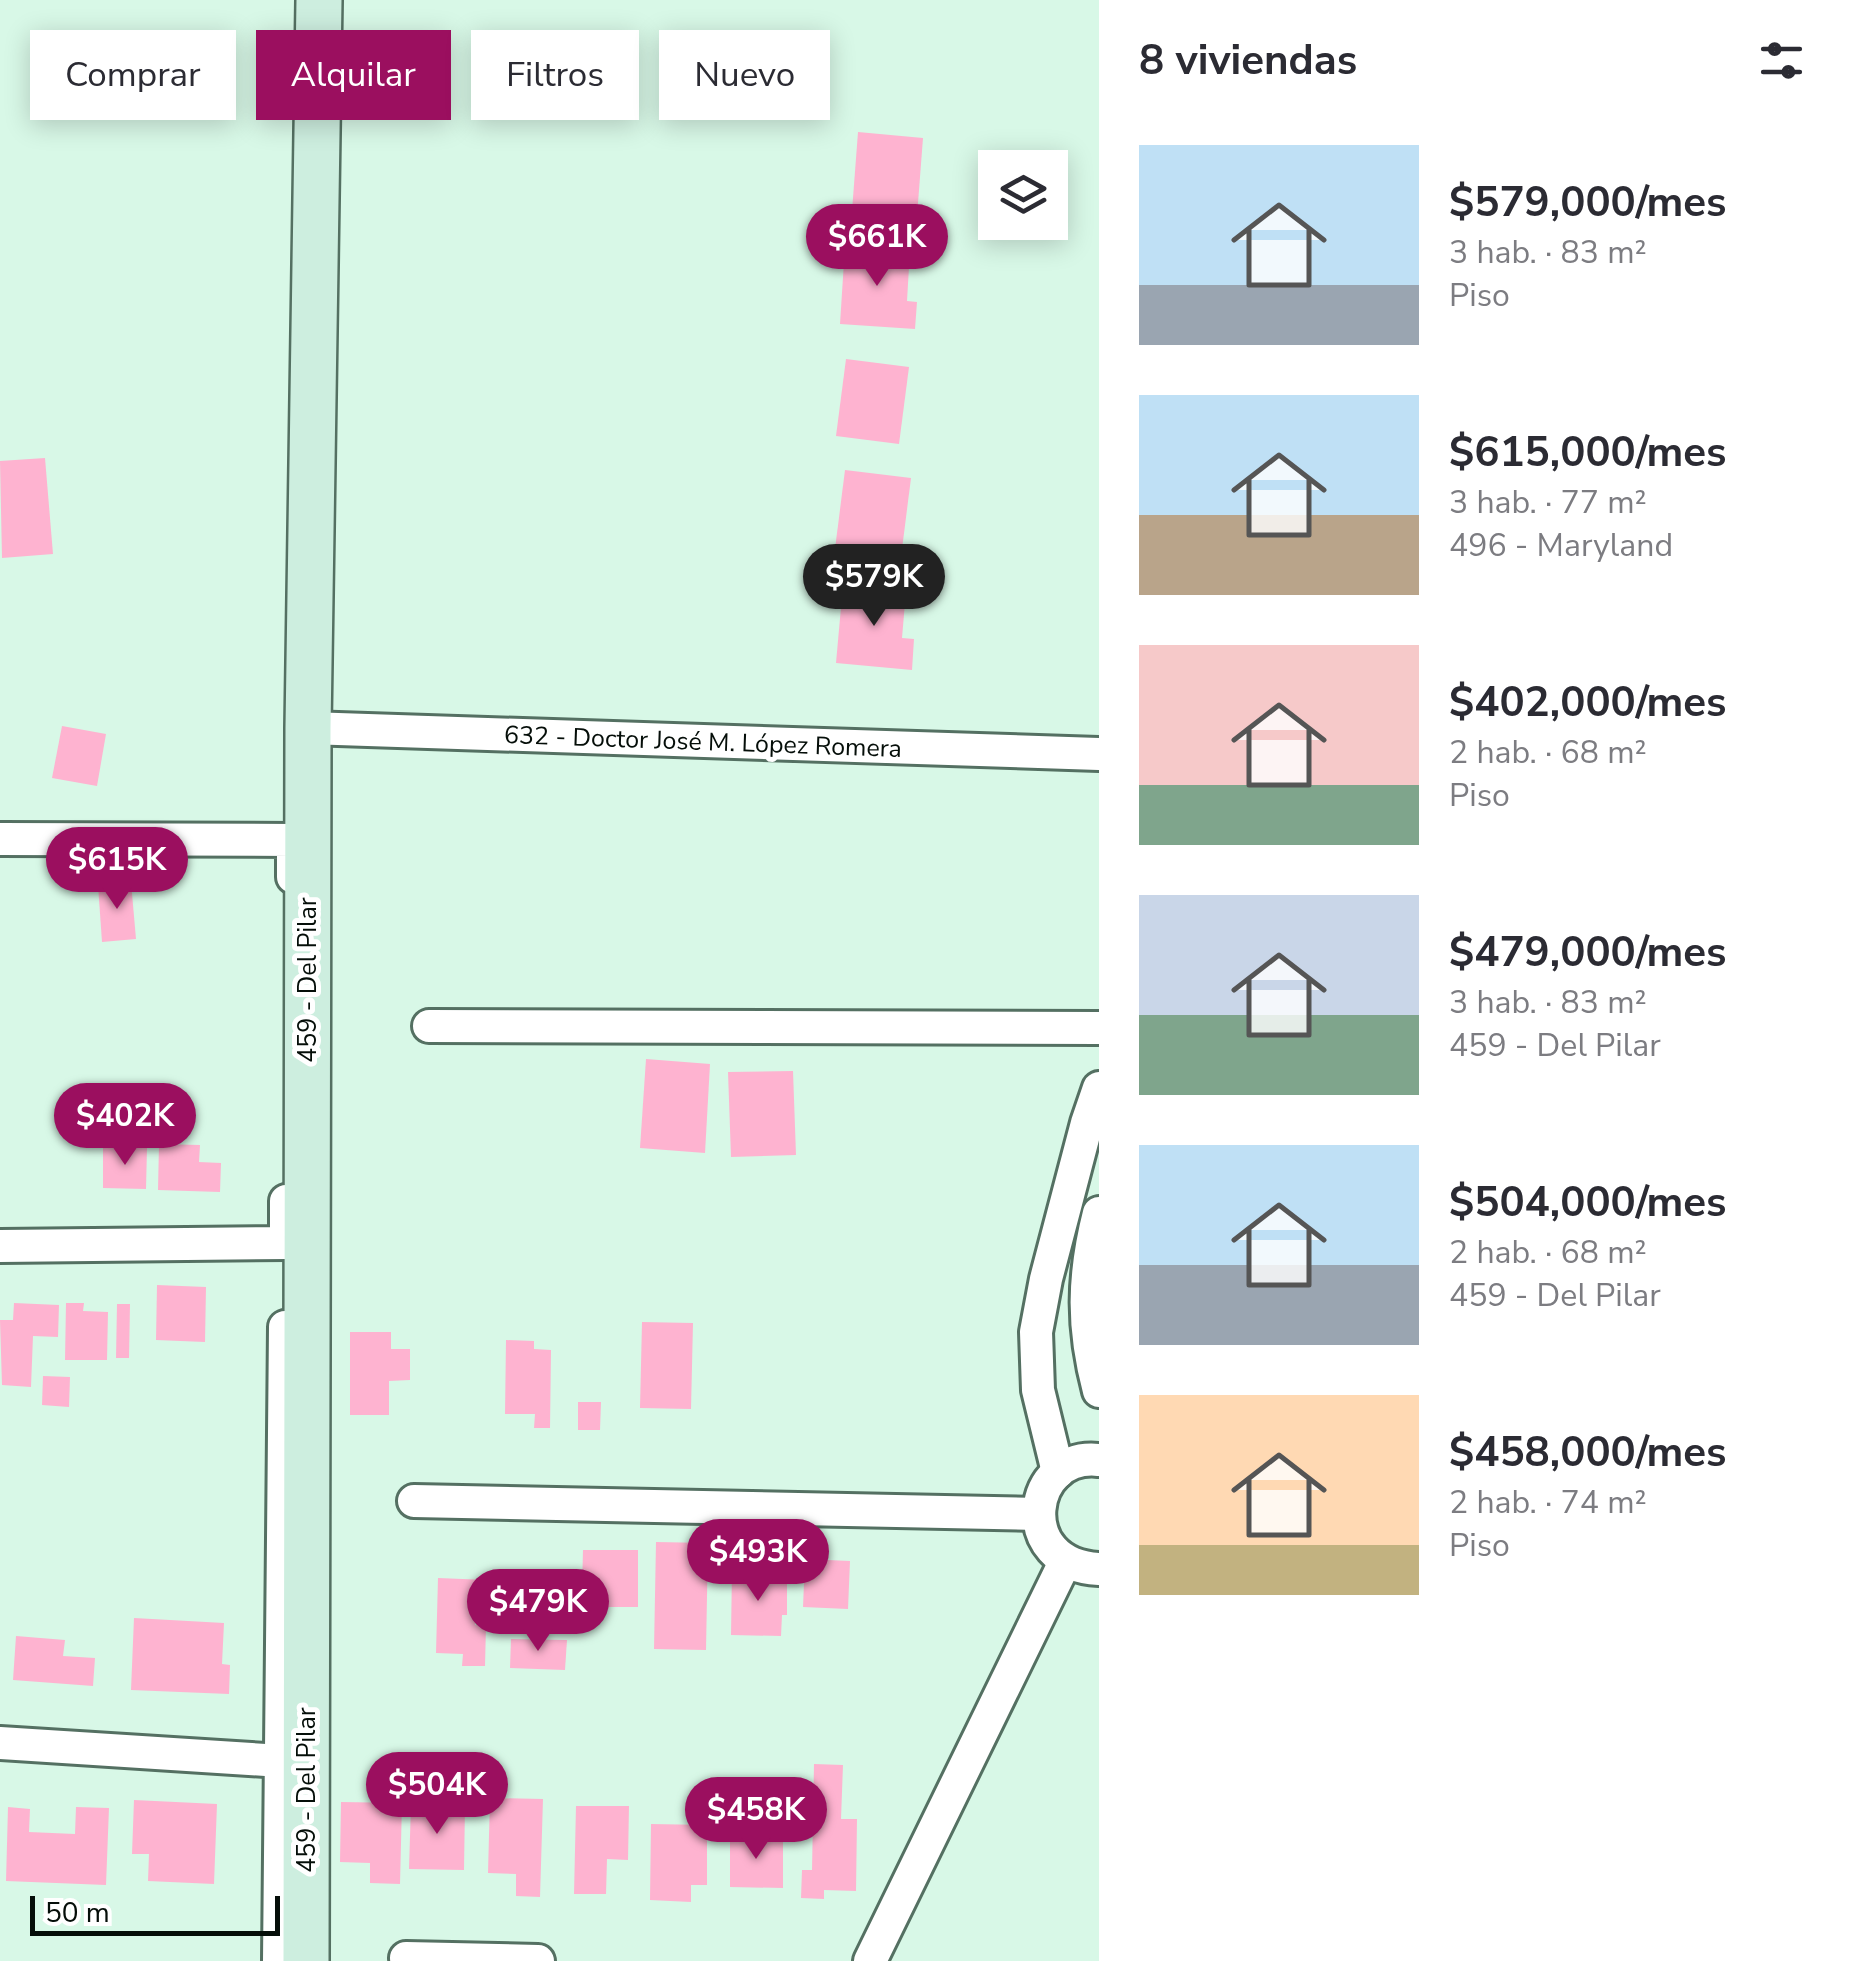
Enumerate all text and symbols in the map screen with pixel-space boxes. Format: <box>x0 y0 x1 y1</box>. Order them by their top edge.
chip: Comprar <box>30 30 236 120</box>
chip: Alquilar <box>256 30 451 120</box>
chip: Filtros <box>471 30 639 120</box>
chip: Nuevo <box>659 30 830 120</box>
text: 8 viviendas <box>1139 32 1357 89</box>
icon: filters <box>1754 33 1809 88</box>
map controls <box>978 150 1068 240</box>
button: layers <box>978 150 1068 240</box>
text: $579,000/mes <box>1449 174 1727 231</box>
icon: home <box>1219 185 1339 305</box>
pin: $661K <box>807 204 947 289</box>
text: $661K <box>828 215 926 258</box>
text: 3 hab. · 83 m² <box>1449 231 1647 274</box>
text: Piso <box>1449 274 1510 317</box>
text: $615,000/mes <box>1449 424 1727 481</box>
icon: home <box>1219 435 1339 555</box>
text: 3 hab. · 77 m² <box>1449 481 1647 524</box>
text: 496 - Maryland <box>1449 524 1673 567</box>
pin: $579K <box>804 544 944 629</box>
text: $579K <box>825 555 923 598</box>
text: $402,000/mes <box>1449 674 1727 731</box>
icon: home <box>1219 685 1339 805</box>
street label: 632 - Doctor José M. López Romera <box>504 718 902 766</box>
text: 2 hab. · 68 m² <box>1449 731 1647 774</box>
text: Piso <box>1449 774 1510 817</box>
pin: $615K <box>47 827 187 912</box>
text: $615K <box>68 838 166 881</box>
street label: 459 - Del Pilar <box>291 897 325 1063</box>
text: $479,000/mes <box>1449 924 1727 981</box>
icon: home <box>1219 935 1339 1055</box>
text: 3 hab. · 83 m² <box>1449 981 1647 1024</box>
text: 459 - Del Pilar <box>1449 1024 1661 1067</box>
pin: $402K <box>55 1083 195 1168</box>
text: $402K <box>76 1094 174 1137</box>
text: $504,000/mes <box>1449 1174 1727 1231</box>
icon: home <box>1219 1185 1339 1305</box>
text: 2 hab. · 68 m² <box>1449 1231 1647 1274</box>
text: 459 - Del Pilar <box>1449 1274 1661 1317</box>
text: $458,000/mes <box>1449 1424 1727 1481</box>
icon: home <box>1219 1435 1339 1555</box>
text: 2 hab. · 74 m² <box>1449 1481 1647 1524</box>
pin: $493K <box>688 1519 828 1604</box>
text: Piso <box>1449 1524 1510 1567</box>
text: $493K <box>709 1530 807 1573</box>
pin: $479K <box>468 1569 608 1654</box>
text: $479K <box>489 1580 587 1623</box>
street label: 459 - Del Pilar <box>290 1707 324 1873</box>
pin: $504K <box>367 1752 507 1837</box>
text: $504K <box>388 1763 486 1806</box>
pin: $458K <box>686 1777 826 1862</box>
text: $458K <box>707 1788 805 1831</box>
scale bar <box>30 1891 280 1936</box>
text: 50 m <box>45 1894 110 1932</box>

